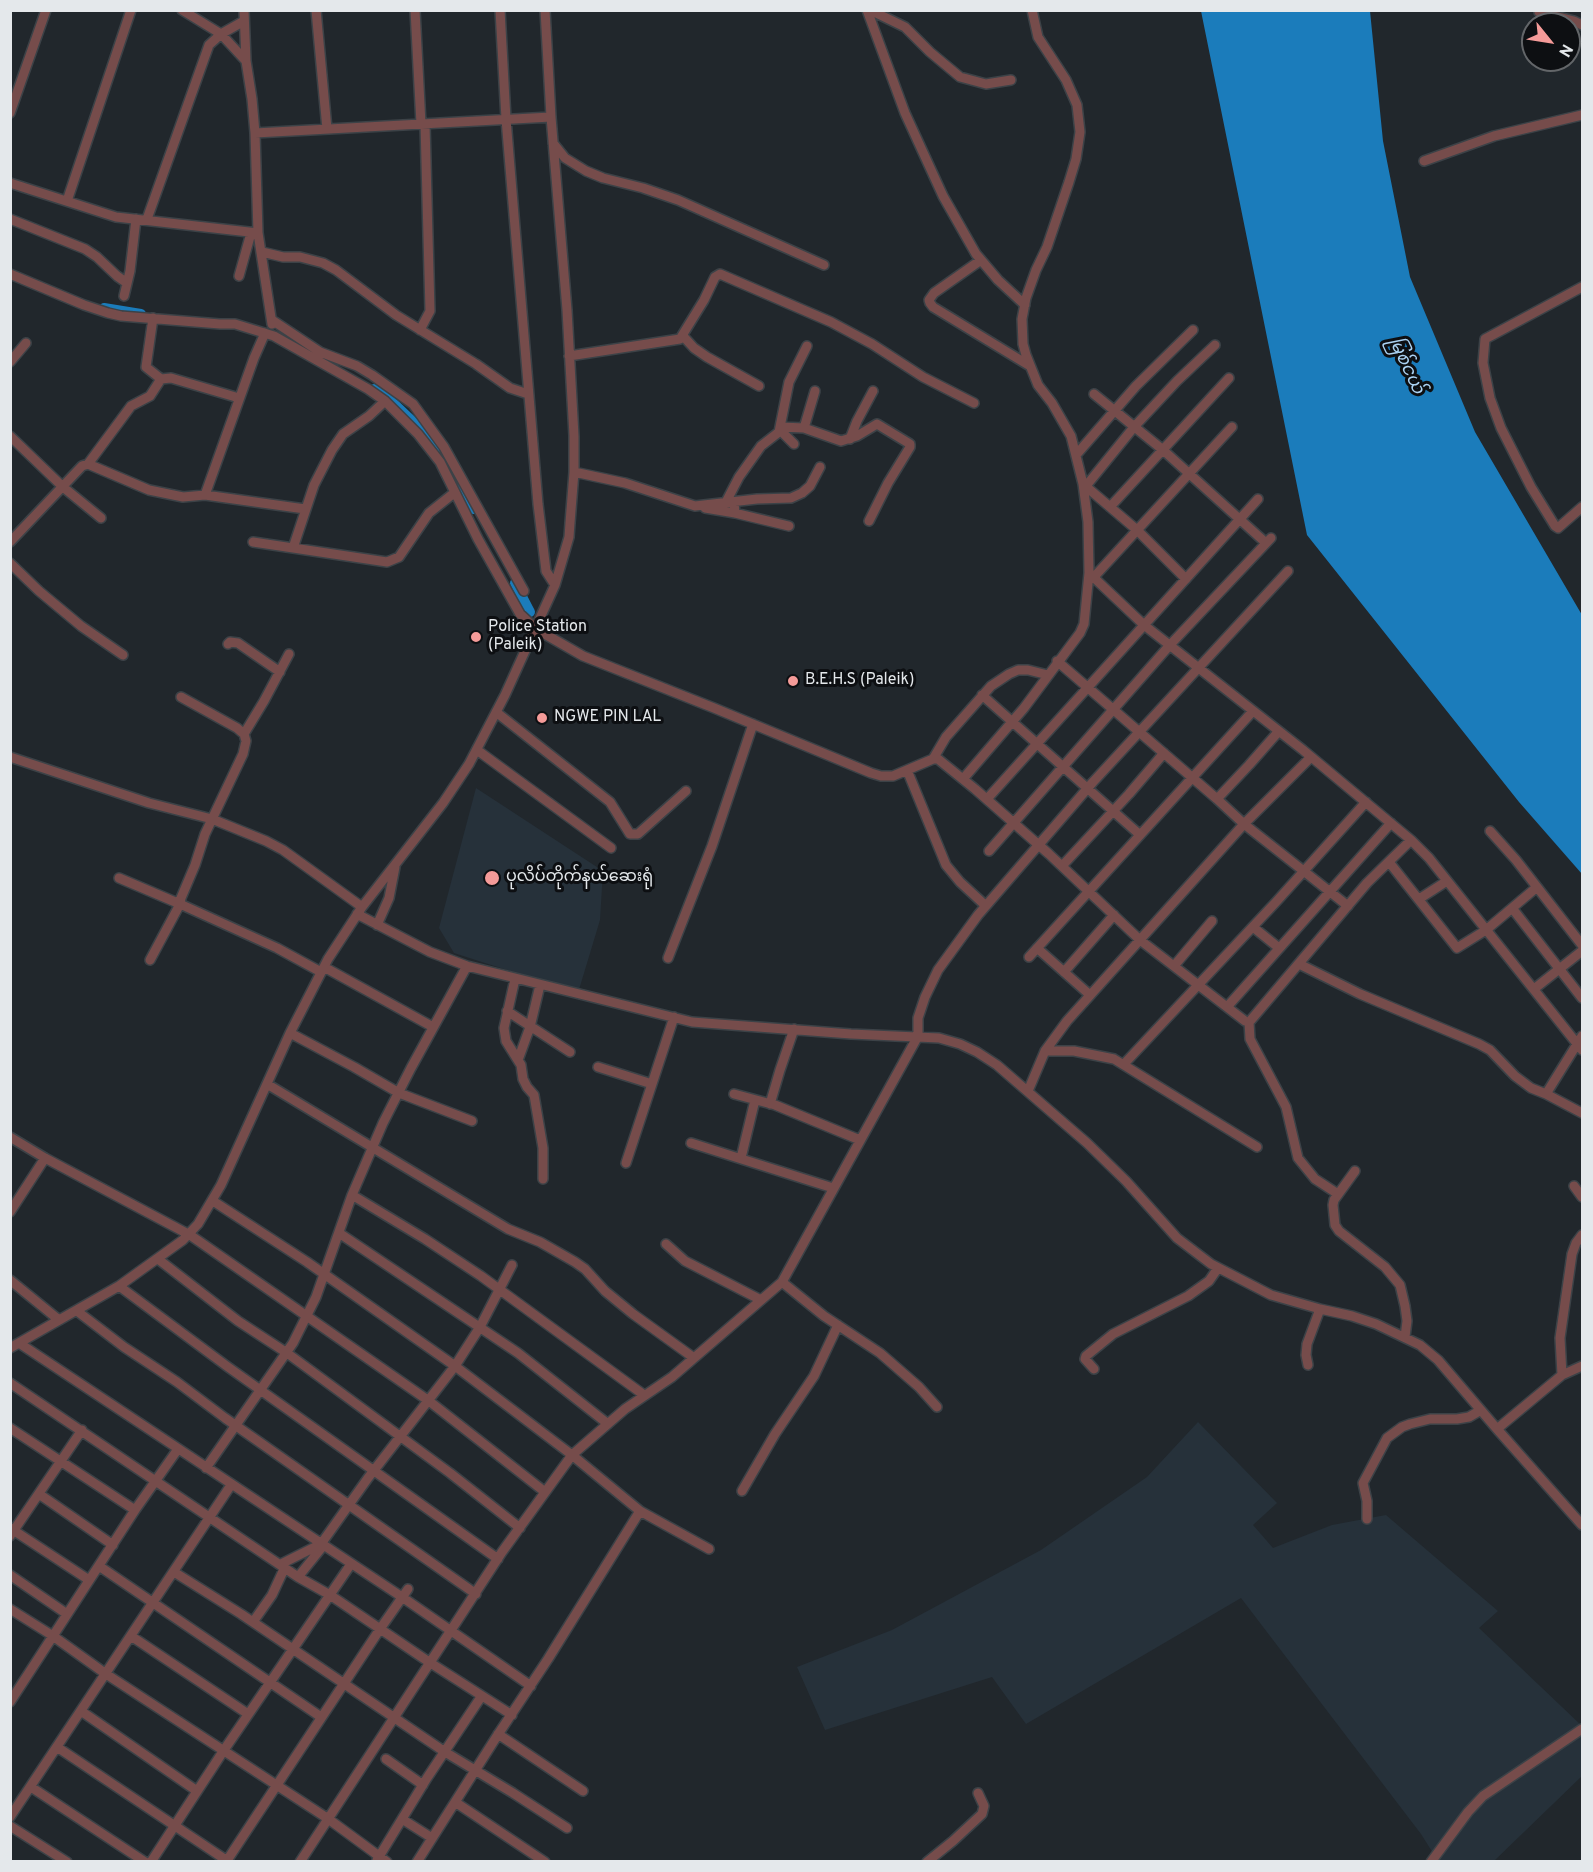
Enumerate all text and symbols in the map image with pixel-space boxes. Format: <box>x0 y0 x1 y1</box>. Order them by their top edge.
north arrow <box>1521 12 1581 72</box>
text: N <box>1553 40 1576 60</box>
water label: မြစ်ငယ် <box>1382 334 1428 398</box>
place label: Police Station (Paleik) <box>488 618 587 656</box>
marker: Police Station (Paleik) <box>469 630 483 644</box>
place label: B.E.H.S (Paleik) <box>805 671 914 691</box>
marker: B.E.H.S (Paleik) <box>786 674 800 688</box>
place label: NGWE PIN LAL <box>554 708 661 728</box>
marker: NGWE PIN LAL <box>535 711 549 725</box>
place label: ပုလိပ်တိုက်နယ်ဆေးရုံ <box>506 868 653 888</box>
marker: ပုလိပ်တိုက်နယ်ဆေးရုံ <box>483 869 501 887</box>

